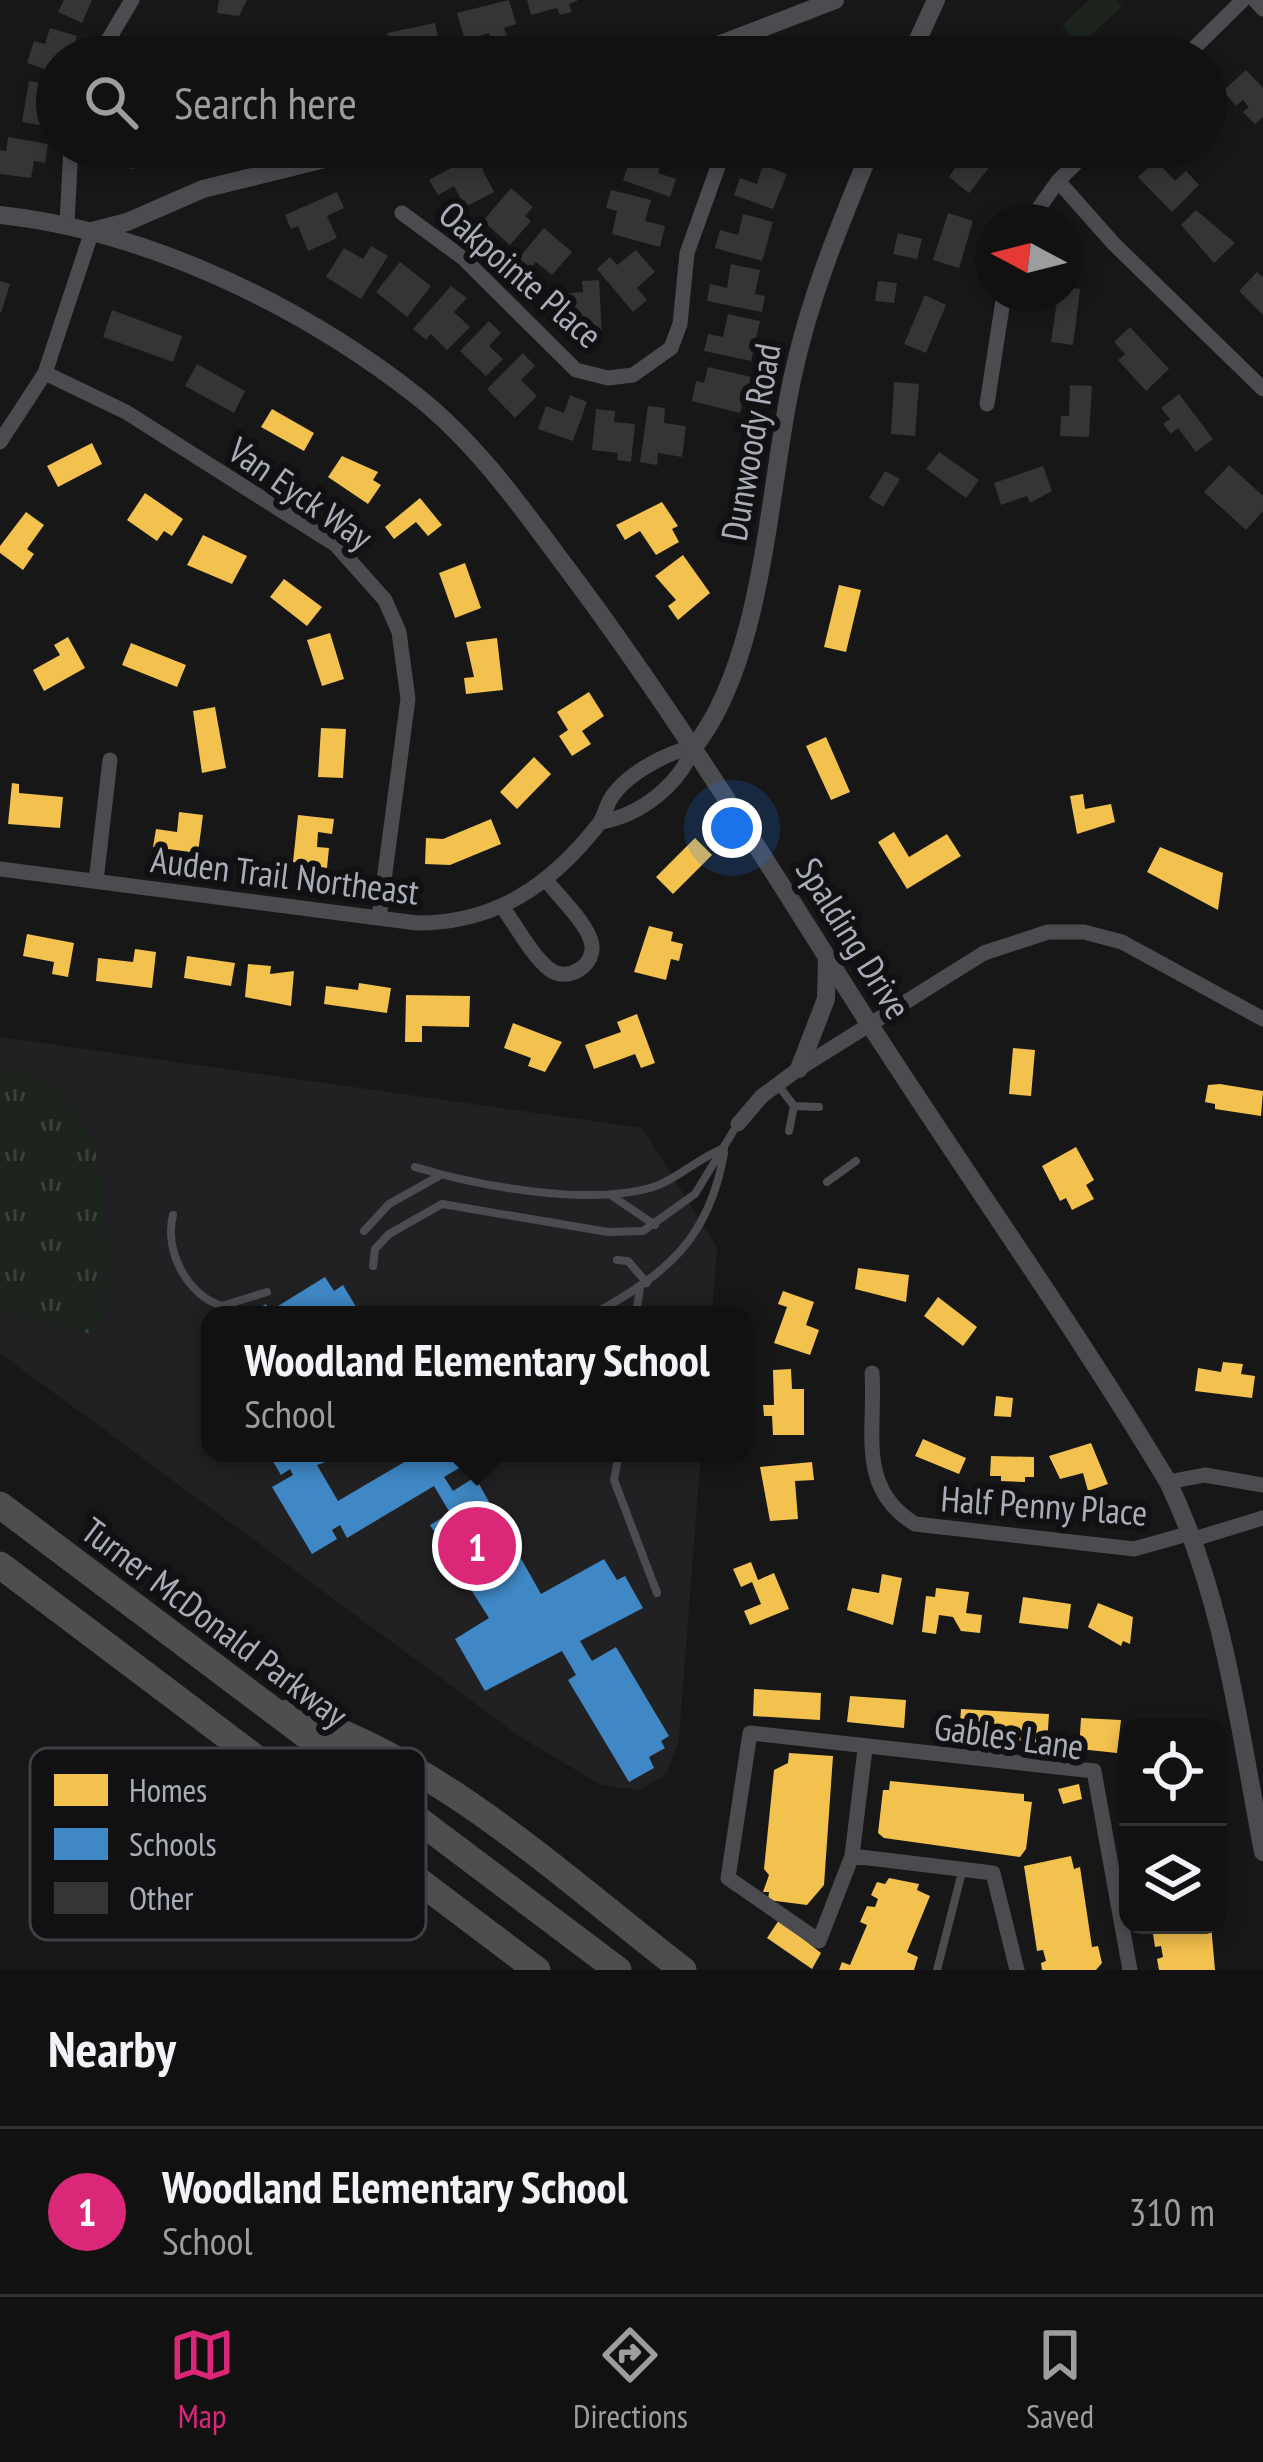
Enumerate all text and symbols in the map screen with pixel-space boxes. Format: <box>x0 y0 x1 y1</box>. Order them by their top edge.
search box <box>36 36 1227 168</box>
icon: search <box>78 69 144 135</box>
text: Search here <box>174 73 357 131</box>
street label: Oakpointe Place <box>430 190 612 358</box>
north arrow <box>975 204 1083 312</box>
street label: Dunwoody Road <box>710 340 790 544</box>
street label: Van Eyck Way <box>219 426 383 560</box>
your location <box>702 798 762 858</box>
street label: Auden Trail Northeast <box>148 835 422 915</box>
street label: Spalding Drive <box>786 849 922 1027</box>
popup <box>201 1306 753 1462</box>
text: Woodland Elementary School <box>244 1330 710 1388</box>
text: School <box>244 1388 335 1439</box>
street label: Half Penny Place <box>939 1474 1149 1536</box>
pin: 1 <box>438 1501 516 1591</box>
street label: Turner McDonald Parkway <box>73 1507 358 1738</box>
street label: Gables Lane <box>931 1702 1087 1770</box>
map controls <box>1119 1718 1227 1934</box>
button: locate <box>1119 1718 1227 1826</box>
legend <box>30 1748 426 1940</box>
text: Homes <box>129 1768 207 1811</box>
text: Schools <box>129 1822 217 1865</box>
button: layers <box>1119 1826 1227 1934</box>
text: Other <box>129 1876 193 1919</box>
text: Nearby <box>48 2015 176 2081</box>
text: Woodland Elementary School <box>162 2157 628 2215</box>
text: 1 <box>78 2186 96 2237</box>
text: 310 m <box>1129 2186 1215 2237</box>
text: School <box>162 2215 253 2266</box>
tab: Map <box>169 2322 235 2437</box>
tab: Directions <box>573 2322 688 2437</box>
tab: Saved <box>1026 2322 1094 2437</box>

